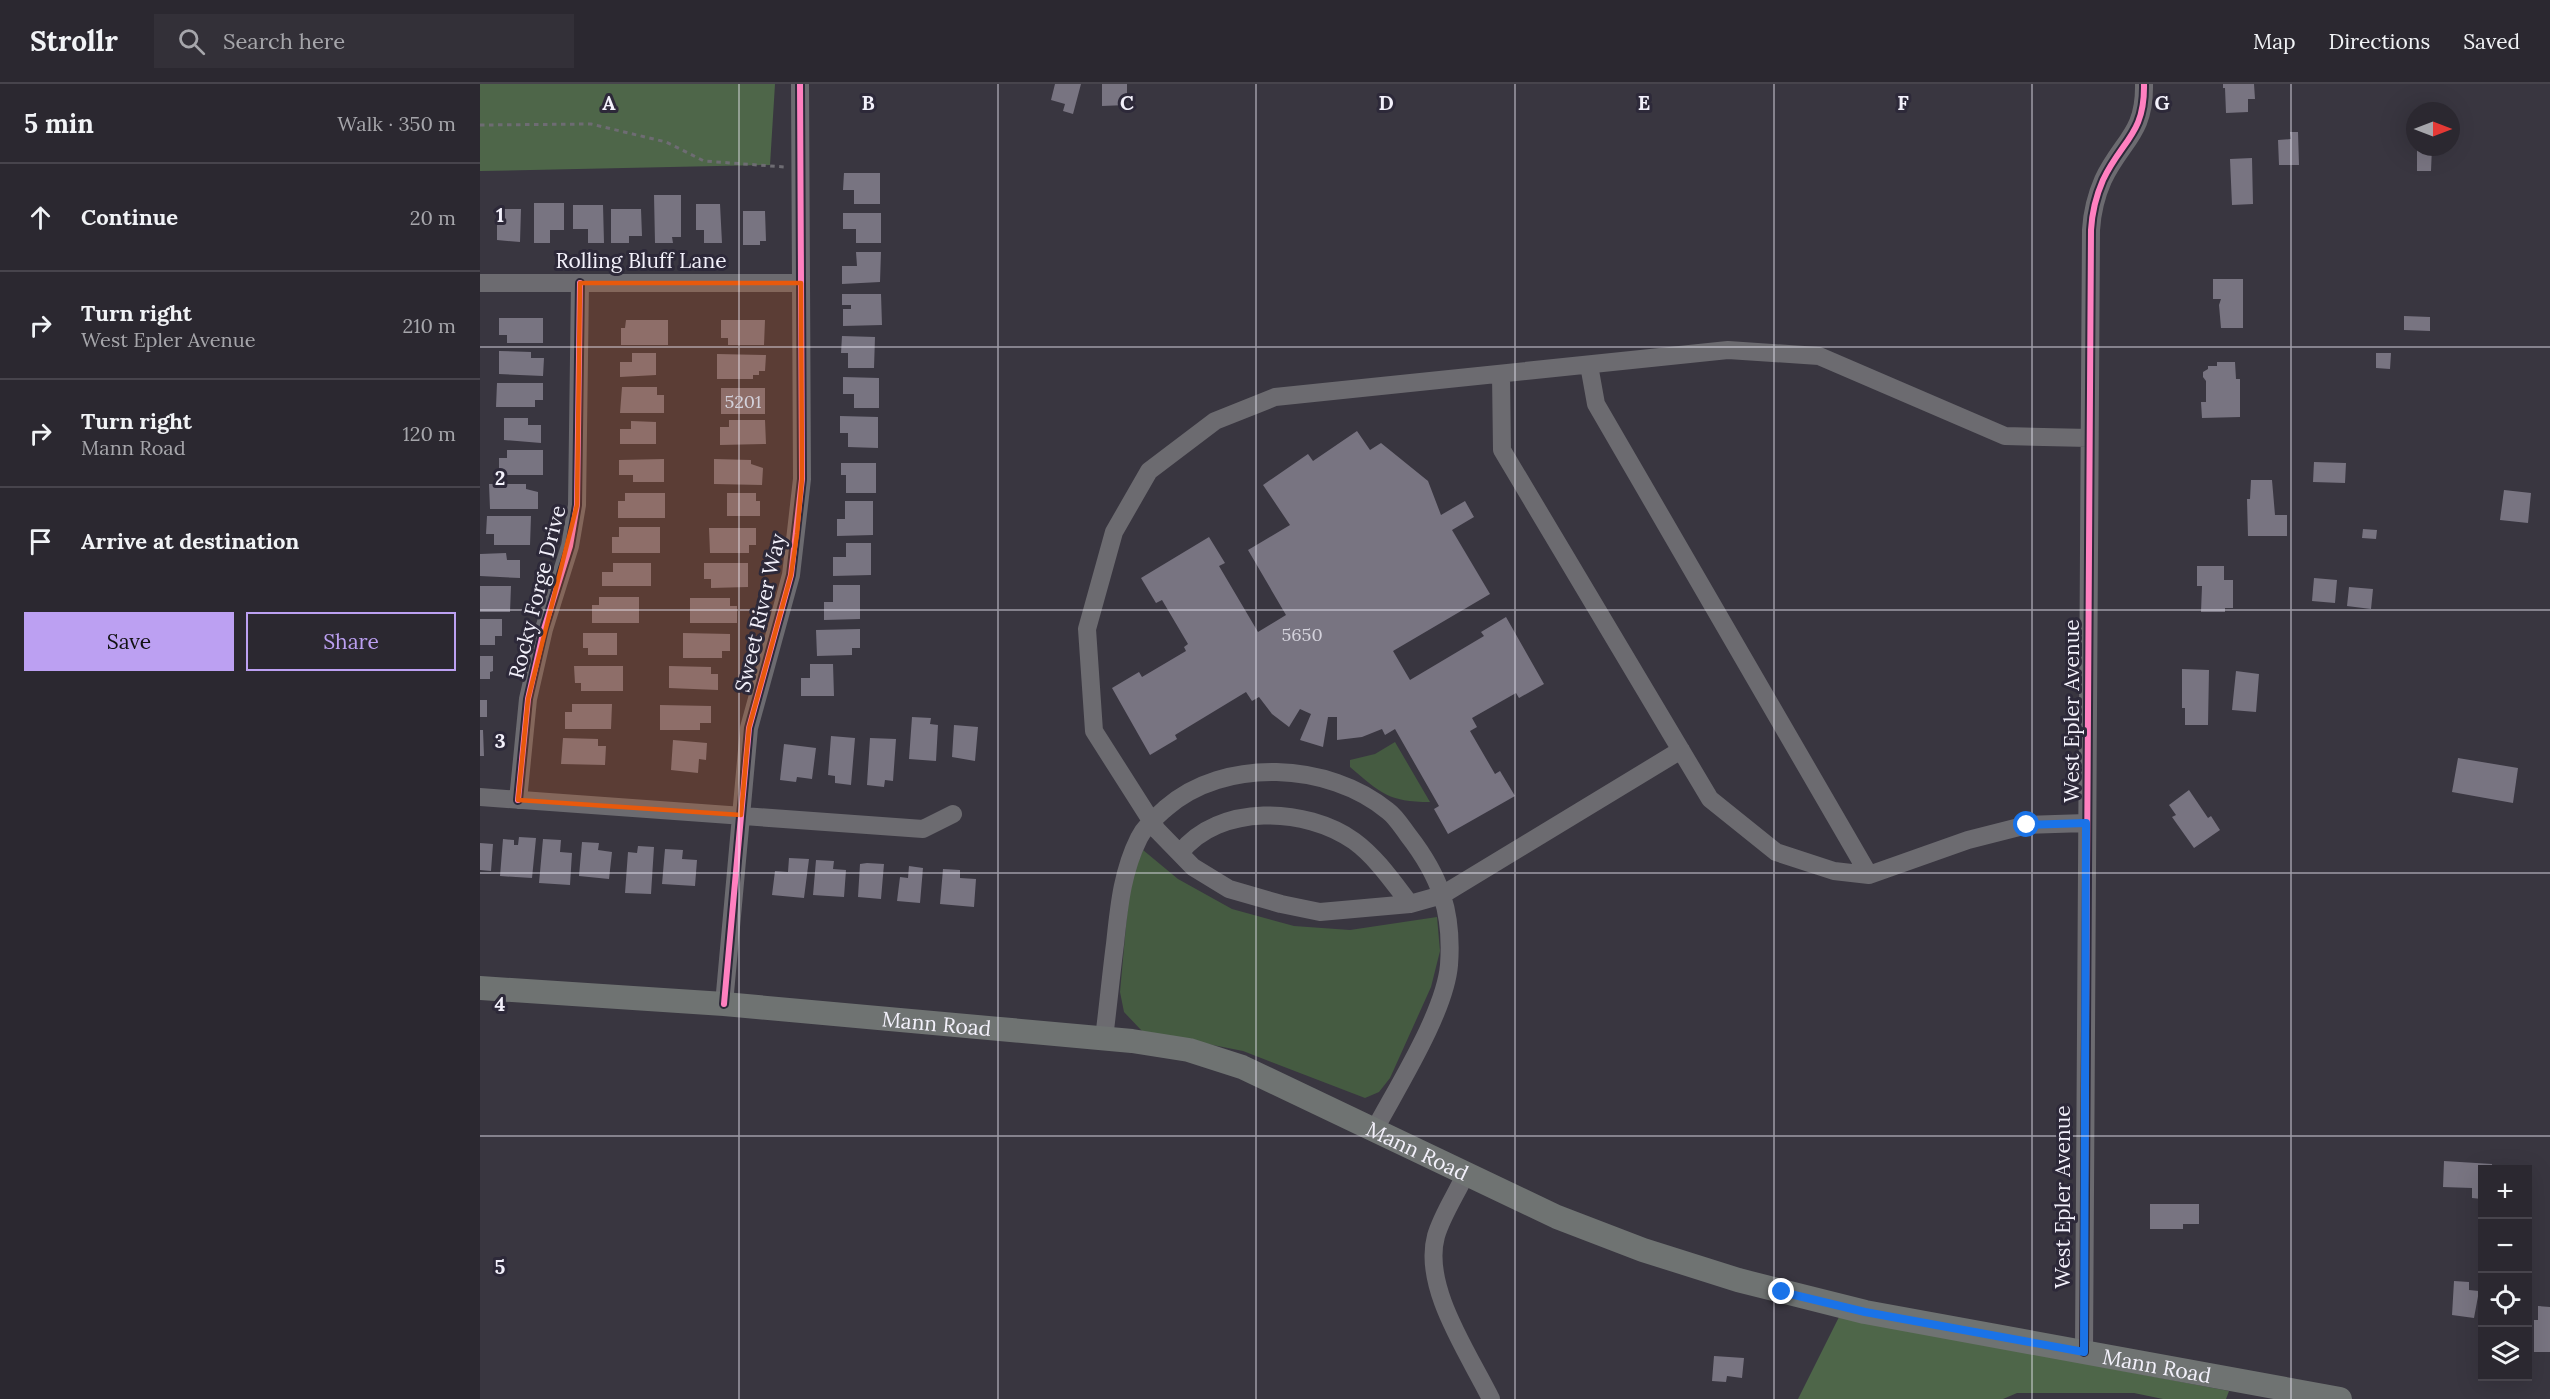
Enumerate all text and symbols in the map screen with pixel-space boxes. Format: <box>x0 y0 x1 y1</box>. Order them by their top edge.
search box <box>154 14 574 68</box>
text: Strollr <box>30 23 118 59</box>
icon: search <box>175 25 208 58</box>
text: Search here <box>223 27 345 55</box>
text: Map <box>2253 28 2296 55</box>
text: Directions <box>2329 28 2430 55</box>
text: Saved <box>2463 28 2520 55</box>
text: A <box>602 90 616 115</box>
text: B <box>861 90 875 115</box>
text: C <box>1120 90 1134 115</box>
text: D <box>1378 90 1394 115</box>
text: E <box>1638 90 1650 115</box>
text: F <box>1897 90 1909 115</box>
text: G <box>2154 90 2170 115</box>
north arrow <box>2406 102 2460 156</box>
text: 5 min <box>24 107 94 140</box>
text: Walk · 350 m <box>337 111 456 136</box>
icon: ahead <box>24 201 57 234</box>
text: 1 <box>496 202 504 227</box>
text: Continue <box>81 203 178 231</box>
text: 20 m <box>410 205 456 230</box>
street label: Rolling Bluff Lane <box>555 247 727 274</box>
text: Turn right <box>81 299 192 327</box>
icon: right <box>24 309 57 342</box>
text: 210 m <box>402 313 456 338</box>
text: West Epler Avenue <box>81 327 256 352</box>
house number: 5201 <box>724 390 762 413</box>
text: Turn right <box>81 407 192 435</box>
icon: right <box>24 417 57 450</box>
text: 120 m <box>402 421 456 446</box>
text: Mann Road <box>81 435 186 460</box>
text: 2 <box>495 465 505 490</box>
street label: Rocky Forge Drive <box>502 502 572 682</box>
icon: arrive <box>24 525 57 558</box>
text: Arrive at destination <box>81 527 299 555</box>
street label: Sweet River Way <box>729 531 791 695</box>
button: Save <box>24 612 234 671</box>
button: Share <box>246 612 456 671</box>
street label: West Epler Avenue <box>2058 619 2085 803</box>
house number: 5650 <box>1281 623 1323 646</box>
text: 3 <box>494 728 506 753</box>
route start <box>2013 811 2039 837</box>
text: 4 <box>495 991 506 1016</box>
street label: Mann Road <box>881 1005 993 1042</box>
street label: West Epler Avenue <box>2049 1105 2076 1289</box>
street label: Mann Road <box>1362 1115 1473 1186</box>
map controls <box>2478 1165 2532 1381</box>
button: + <box>2478 1165 2532 1219</box>
button: − <box>2478 1219 2532 1273</box>
text: 5 <box>495 1254 506 1279</box>
button: locate <box>2478 1273 2532 1327</box>
route end <box>1768 1278 1794 1304</box>
button: layers <box>2478 1327 2532 1381</box>
street label: Mann Road <box>2100 1342 2213 1389</box>

